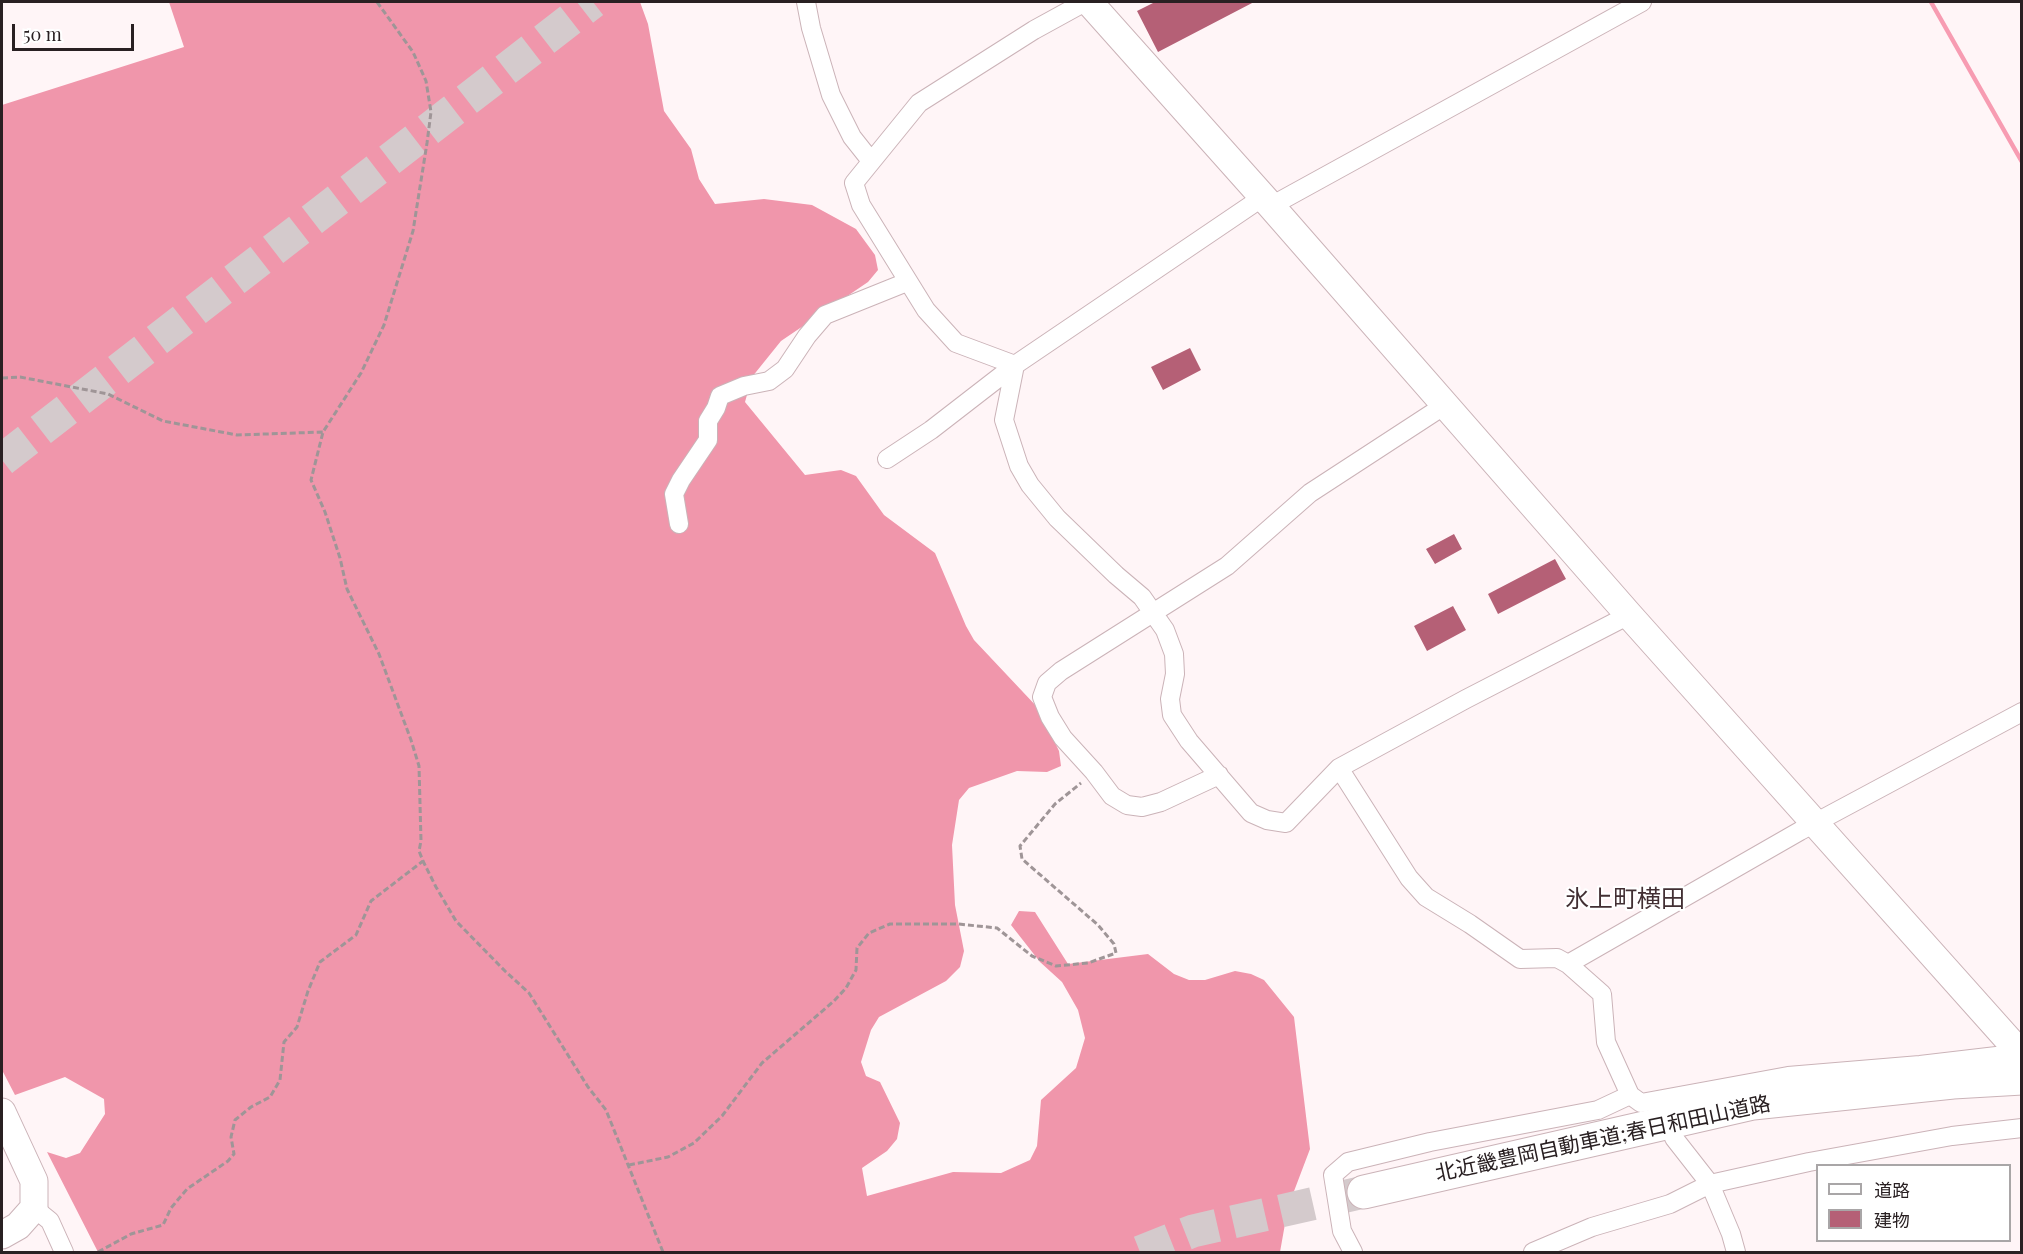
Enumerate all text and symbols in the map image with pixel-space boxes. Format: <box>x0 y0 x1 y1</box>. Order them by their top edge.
scale bar <box>15 12 136 50</box>
text: 50 m <box>23 22 62 46</box>
district label: 氷上町横田 <box>1565 886 1685 914</box>
street label: 北近畿豊岡自動車道;春日和田山道路 <box>1433 1091 1773 1187</box>
legend <box>1816 1164 2011 1242</box>
text: 道路 <box>1874 1178 1910 1202</box>
text: 建物 <box>1874 1208 1910 1232</box>

